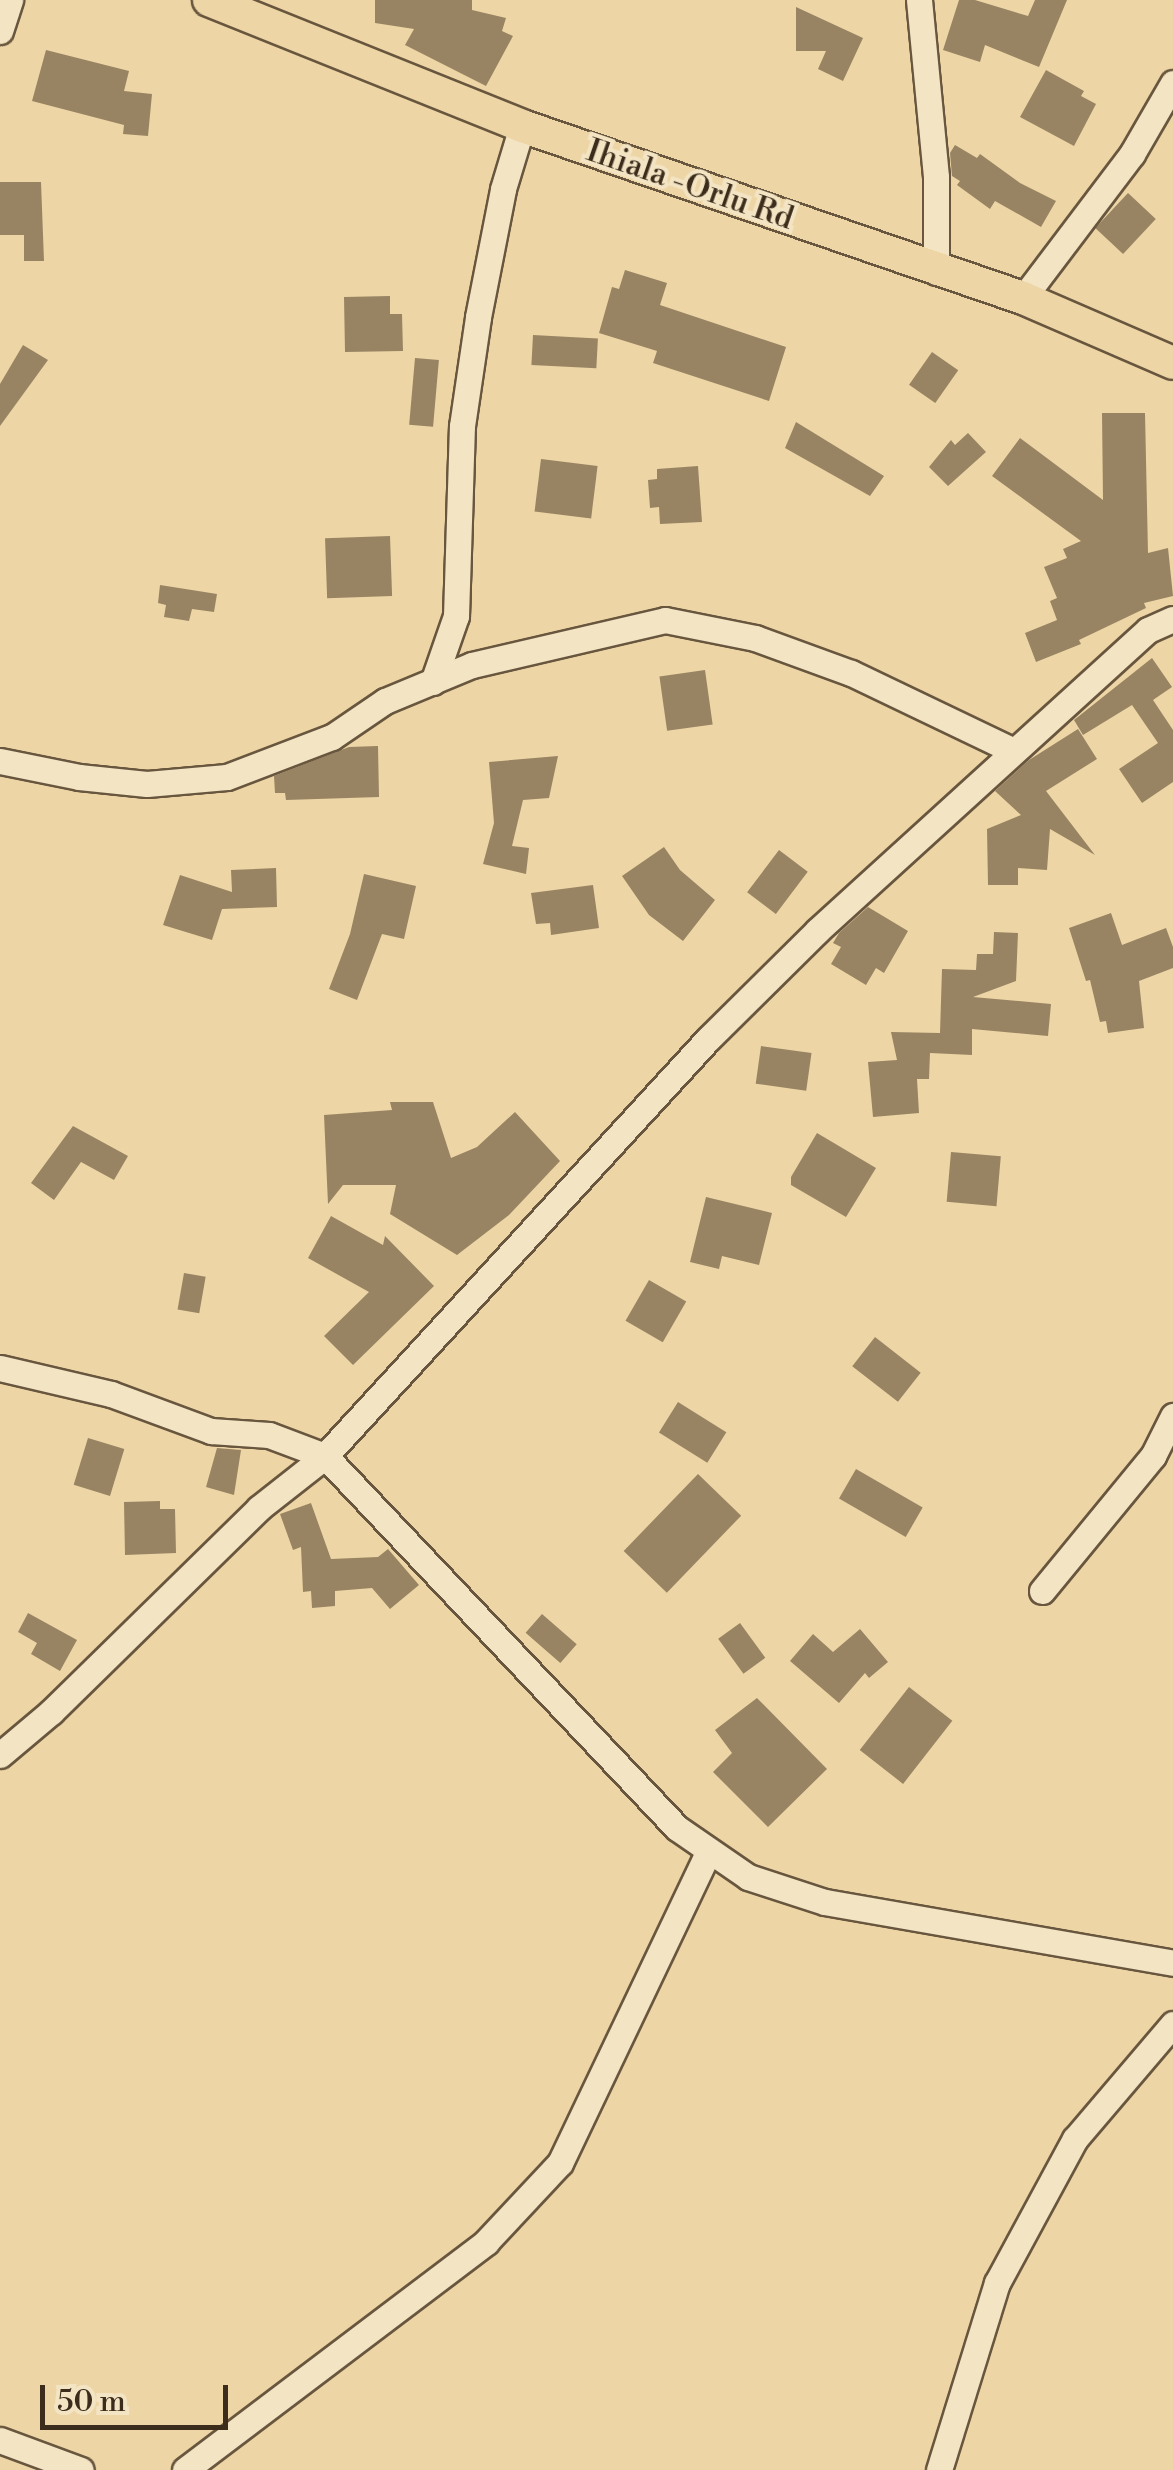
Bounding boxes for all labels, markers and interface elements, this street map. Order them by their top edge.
street label: Ihiala -Orlu Rd [581,132,799,238]
scale bar [45,2365,232,2427]
text: 50 m [57,2383,126,2421]

